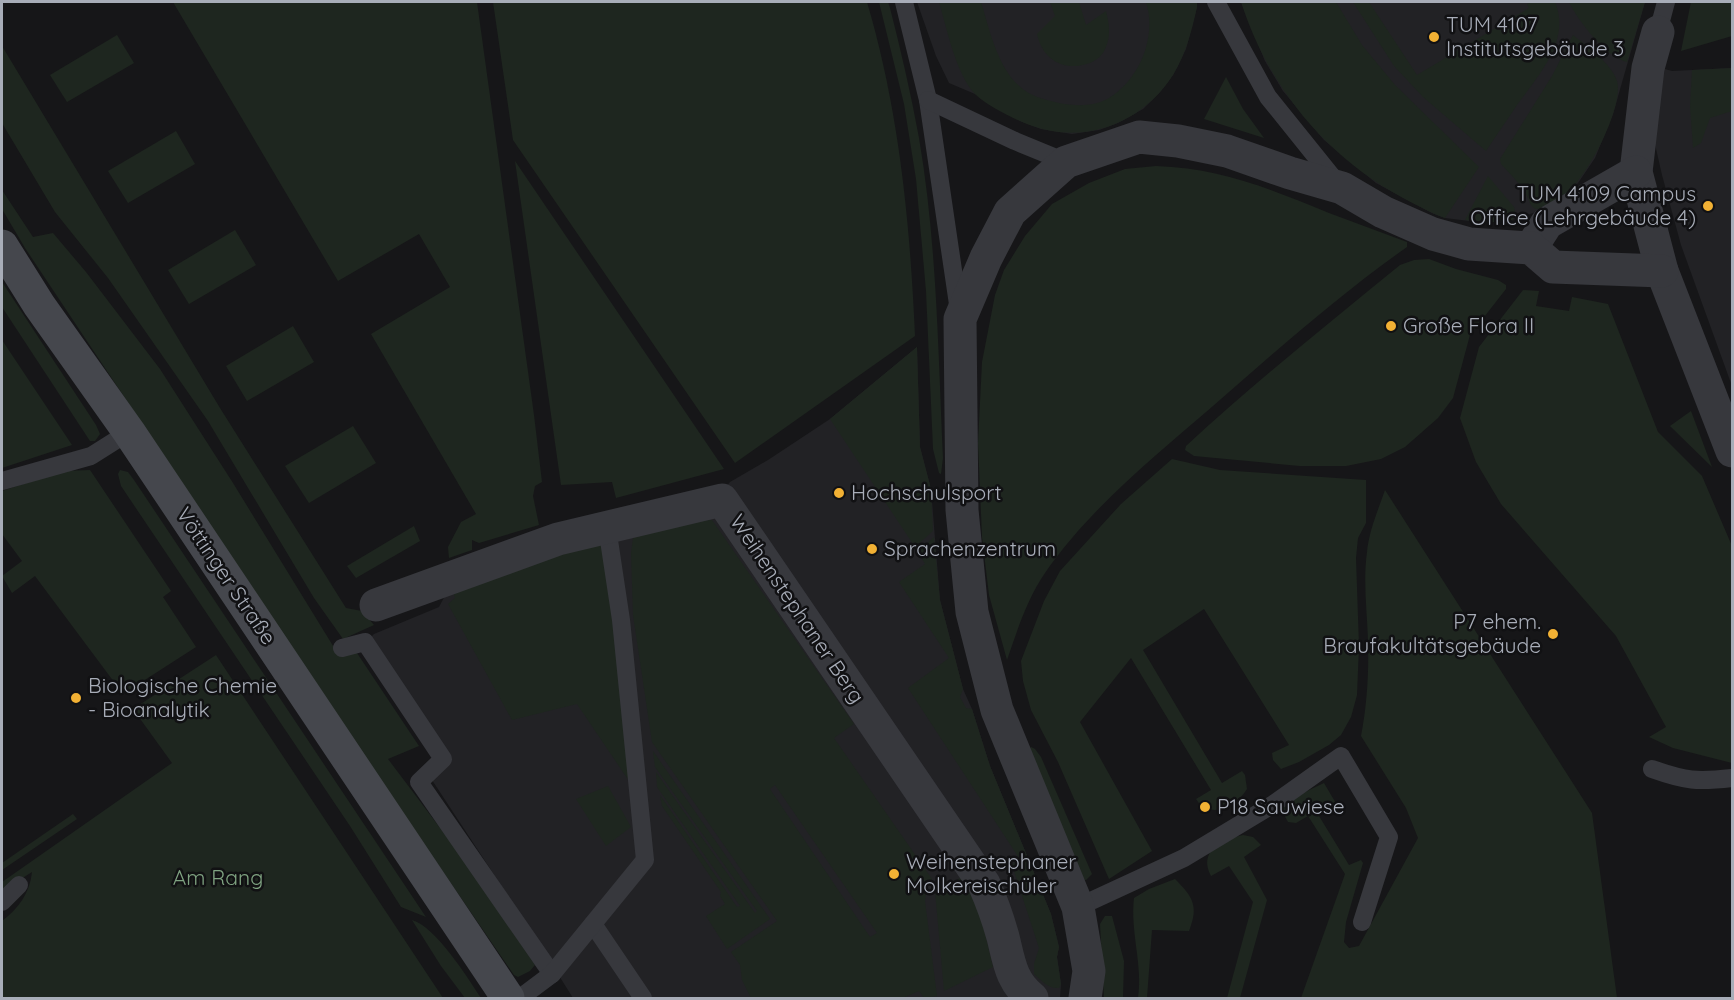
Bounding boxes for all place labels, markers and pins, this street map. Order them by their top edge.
place label: TUM 4107 Institutsgebäude 3 [1446,11,1624,61]
marker: TUM 4107 Institutsgebäude 3 [1427,30,1441,44]
place label: TUM 4109 Campus Office (Lehrgebäude 4) [1470,180,1696,230]
marker: TUM 4109 Campus Office (Lehrgebäude 4) [1701,199,1715,213]
place label: Große Flora II [1403,312,1534,338]
marker: Große Flora II [1384,319,1398,333]
place label: Hochschulsport [851,479,1002,505]
marker: Hochschulsport [832,486,846,500]
place label: Sprachenzentrum [884,535,1056,561]
marker: Sprachenzentrum [865,542,879,556]
place label: P7 ehem. Braufakultätsgebäude [1323,608,1541,658]
marker: P7 ehem. Braufakultätsgebäude [1546,627,1560,641]
place label: Biologische Chemie - Bioanalytik [88,672,277,722]
marker: Biologische Chemie - Bioanalytik [69,691,83,705]
place label: P18 Sauwiese [1217,793,1345,819]
marker: P18 Sauwiese [1198,800,1212,814]
place label: Weihenstephaner Molkereischüler [906,848,1076,898]
marker: Weihenstephaner Molkereischüler [887,867,901,881]

